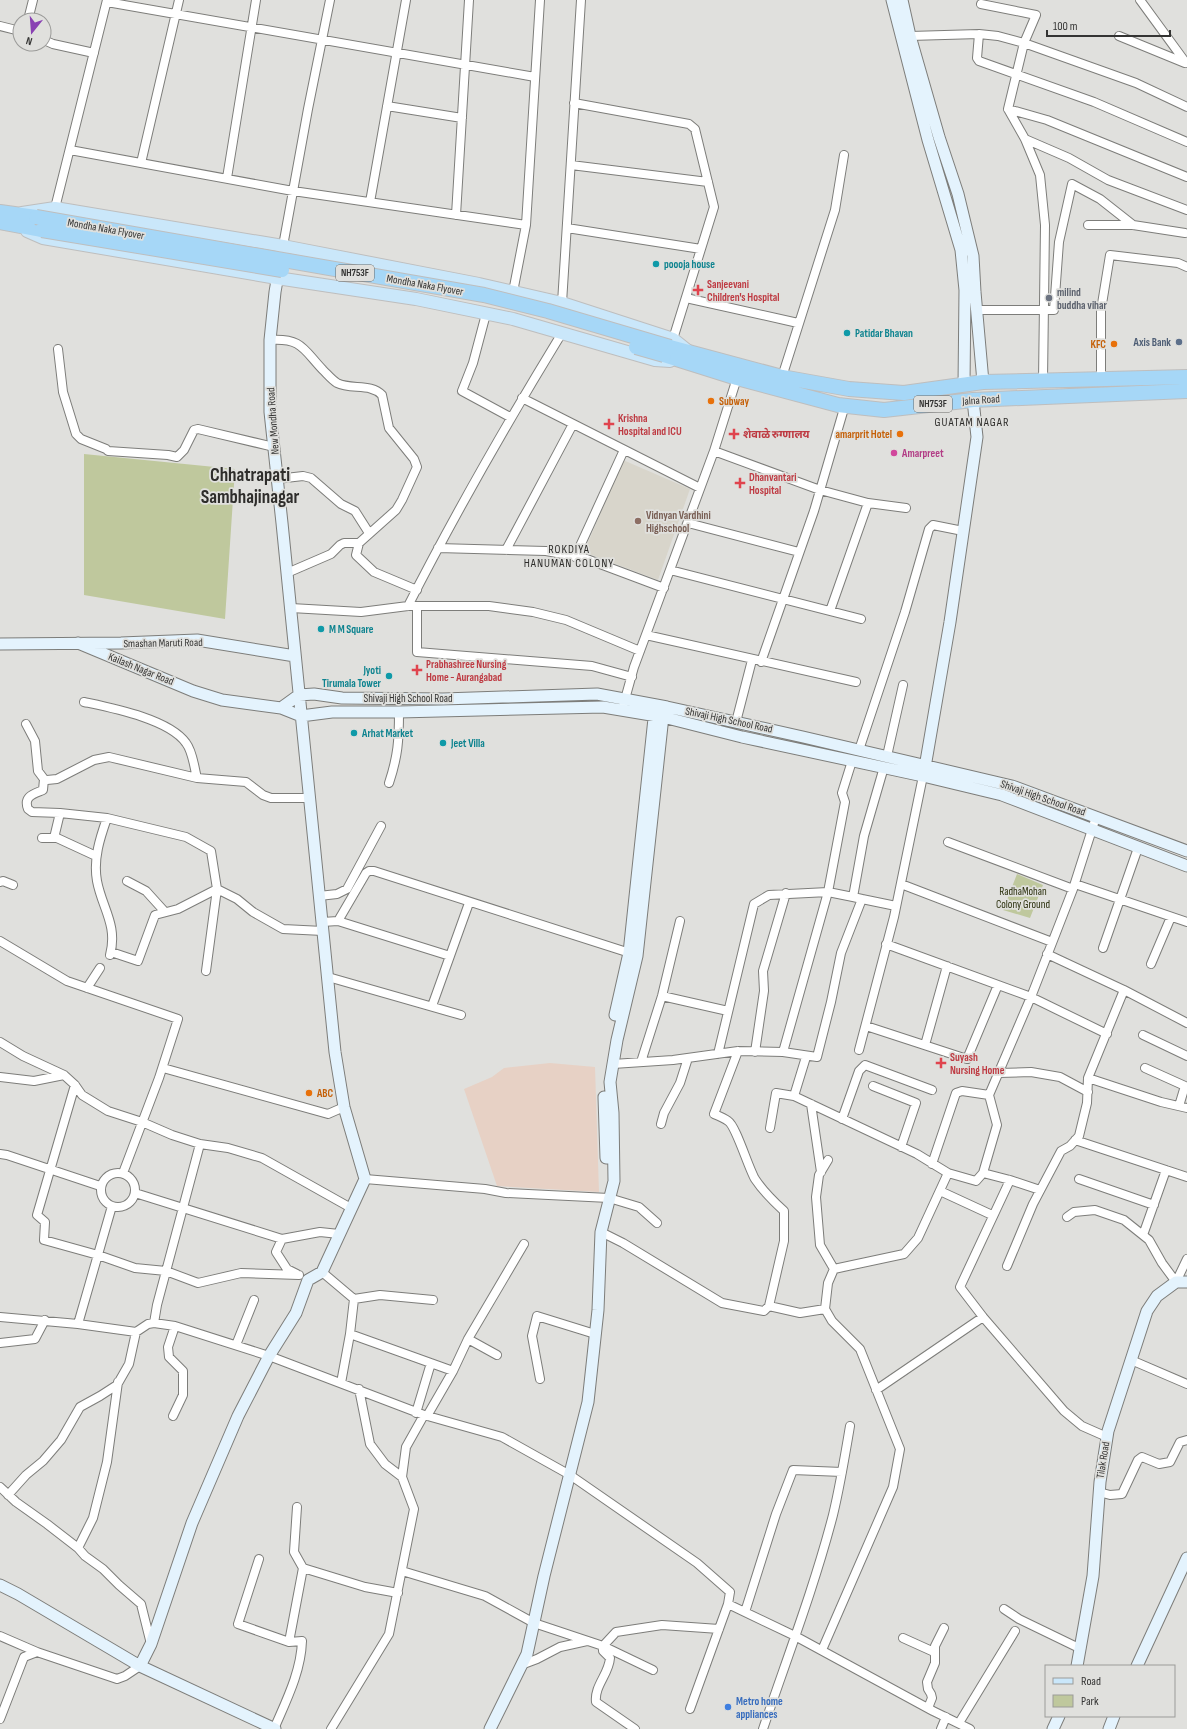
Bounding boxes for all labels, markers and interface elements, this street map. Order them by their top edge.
north arrow [12,12,52,52]
scale bar [1047,12,1170,38]
text: 100 m [1053,19,1078,34]
text: N [24,34,34,48]
street label: Mondha Naka Flyover [67,216,145,242]
place label: poooja house [664,258,715,271]
marker: poooja house [651,259,661,269]
road number: NH753F [336,265,374,281]
street label: Mondha Naka Flyover [386,272,464,298]
place label: Sanjeevani Children's Hospital [707,278,780,304]
marker: Sanjeevani Children's Hospital [692,284,704,296]
place label: milind buddha vihar [1057,286,1108,312]
marker: milind buddha vihar [1044,293,1054,303]
place label: Patidar Bhavan [855,327,913,340]
marker: Patidar Bhavan [842,328,852,338]
place label: Axis Bank [1133,336,1171,349]
marker: Axis Bank [1174,337,1184,347]
place label: KFC [1091,338,1106,351]
marker: KFC [1109,339,1119,349]
street label: New Mondha Road [264,387,282,455]
street label: Jalna Road [961,392,1001,408]
place label: Subway [719,395,749,408]
marker: Subway [706,396,716,406]
road number: NH753F [914,396,952,412]
place label: Krishna Hospital and ICU [618,412,682,438]
district label: GUATAM NAGAR [935,415,1009,430]
marker: Krishna Hospital and ICU [603,418,615,430]
place label: शेवाळे रुग्णालय [743,427,811,441]
marker: शेवाळे रुग्णालय [728,428,740,440]
place label: amarprit Hotel [835,428,892,441]
marker: amarprit Hotel [895,429,905,439]
place label: Amarpreet [901,447,944,460]
marker: Amarpreet [889,448,899,458]
district label: Chhatrapati Sambhajinagar [201,464,300,509]
place label: Dhanvantari Hospital [749,471,797,497]
marker: Dhanvantari Hospital [734,477,746,489]
place label: Vidnyan Vardhini Highschool [646,509,711,535]
marker: Vidnyan Vardhini Highschool [633,516,643,526]
district label: ROKDIYA HANUMAN COLONY [524,542,614,571]
place label: M M Square [329,623,374,636]
marker: M M Square [316,624,326,634]
street label: Smashan Maruti Road [123,636,203,650]
street label: Kailash Nagar Road [106,650,176,688]
place label: Prabhashree Nursing Home - Aurangabad [426,658,507,684]
place label: Jyoti Tirumala Tower [322,664,382,690]
marker: Prabhashree Nursing Home - Aurangabad [411,664,423,676]
marker: Jyoti Tirumala Tower [384,671,394,681]
street label: Shivaji High School Road [363,692,453,705]
street label: Shivaji High School Road [684,704,774,736]
place label: Arhat Market [361,727,413,740]
marker: Arhat Market [349,728,359,738]
place label: Jeet Villa [450,737,485,750]
marker: Jeet Villa [438,738,448,748]
street label: Shivaji High School Road [999,777,1088,819]
park label: RadhaMohan Colony Ground [996,885,1050,911]
place label: Suyash Nursing Home [950,1051,1005,1077]
marker: Suyash Nursing Home [935,1057,947,1069]
place label: ABC [316,1087,333,1100]
marker: ABC [304,1088,314,1098]
street label: Tilak Road [1094,1440,1112,1479]
legend [1045,1665,1175,1717]
text: Road [1081,1674,1101,1689]
text: Park [1081,1694,1099,1709]
place label: Metro home appliances [736,1695,783,1721]
marker: Metro home appliances [723,1702,733,1712]

